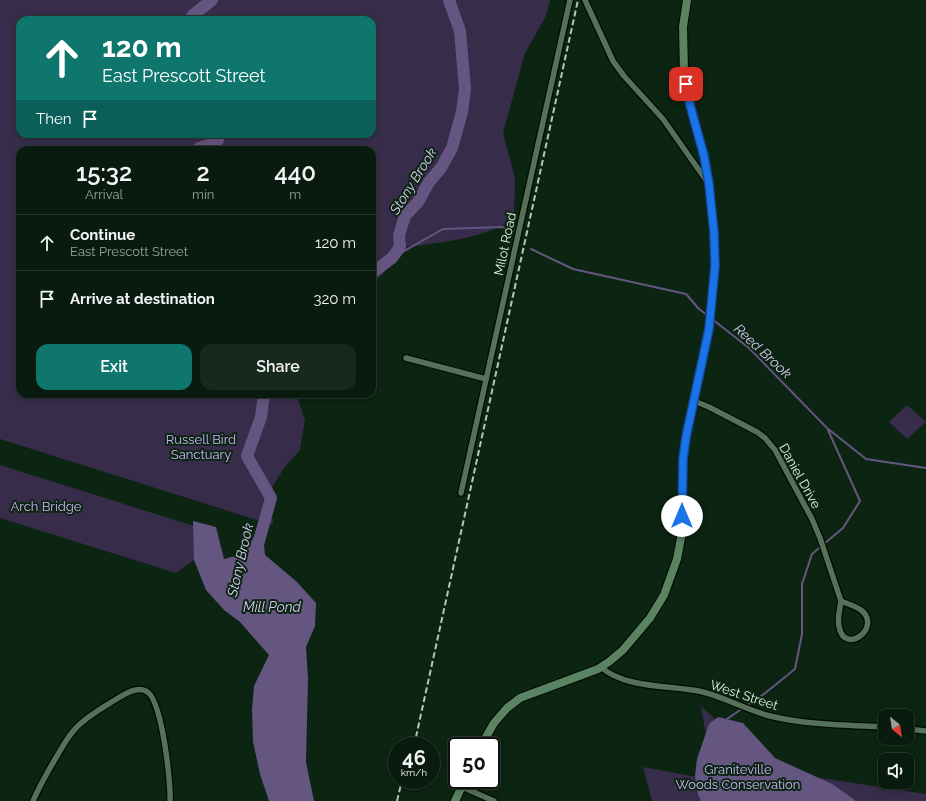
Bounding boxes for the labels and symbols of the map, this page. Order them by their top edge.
pin [669,67,703,101]
water label: Stony Brook [386,144,440,218]
street label: Milot Road [491,211,519,277]
water label: Reed Brook [731,320,795,382]
park label: Russell Bird Sanctuary [166,432,236,462]
street label: Daniel Drive [776,441,824,511]
position arrow [661,495,703,537]
park label: Arch Bridge [11,499,82,514]
water label: Stony Brook [224,521,256,599]
water label: Mill Pond [243,599,302,615]
street label: West Street [708,677,780,713]
north arrow [878,709,914,745]
speed limit sign: 50 [448,737,500,789]
park label: Graniteville Woods Conservation [676,762,800,792]

